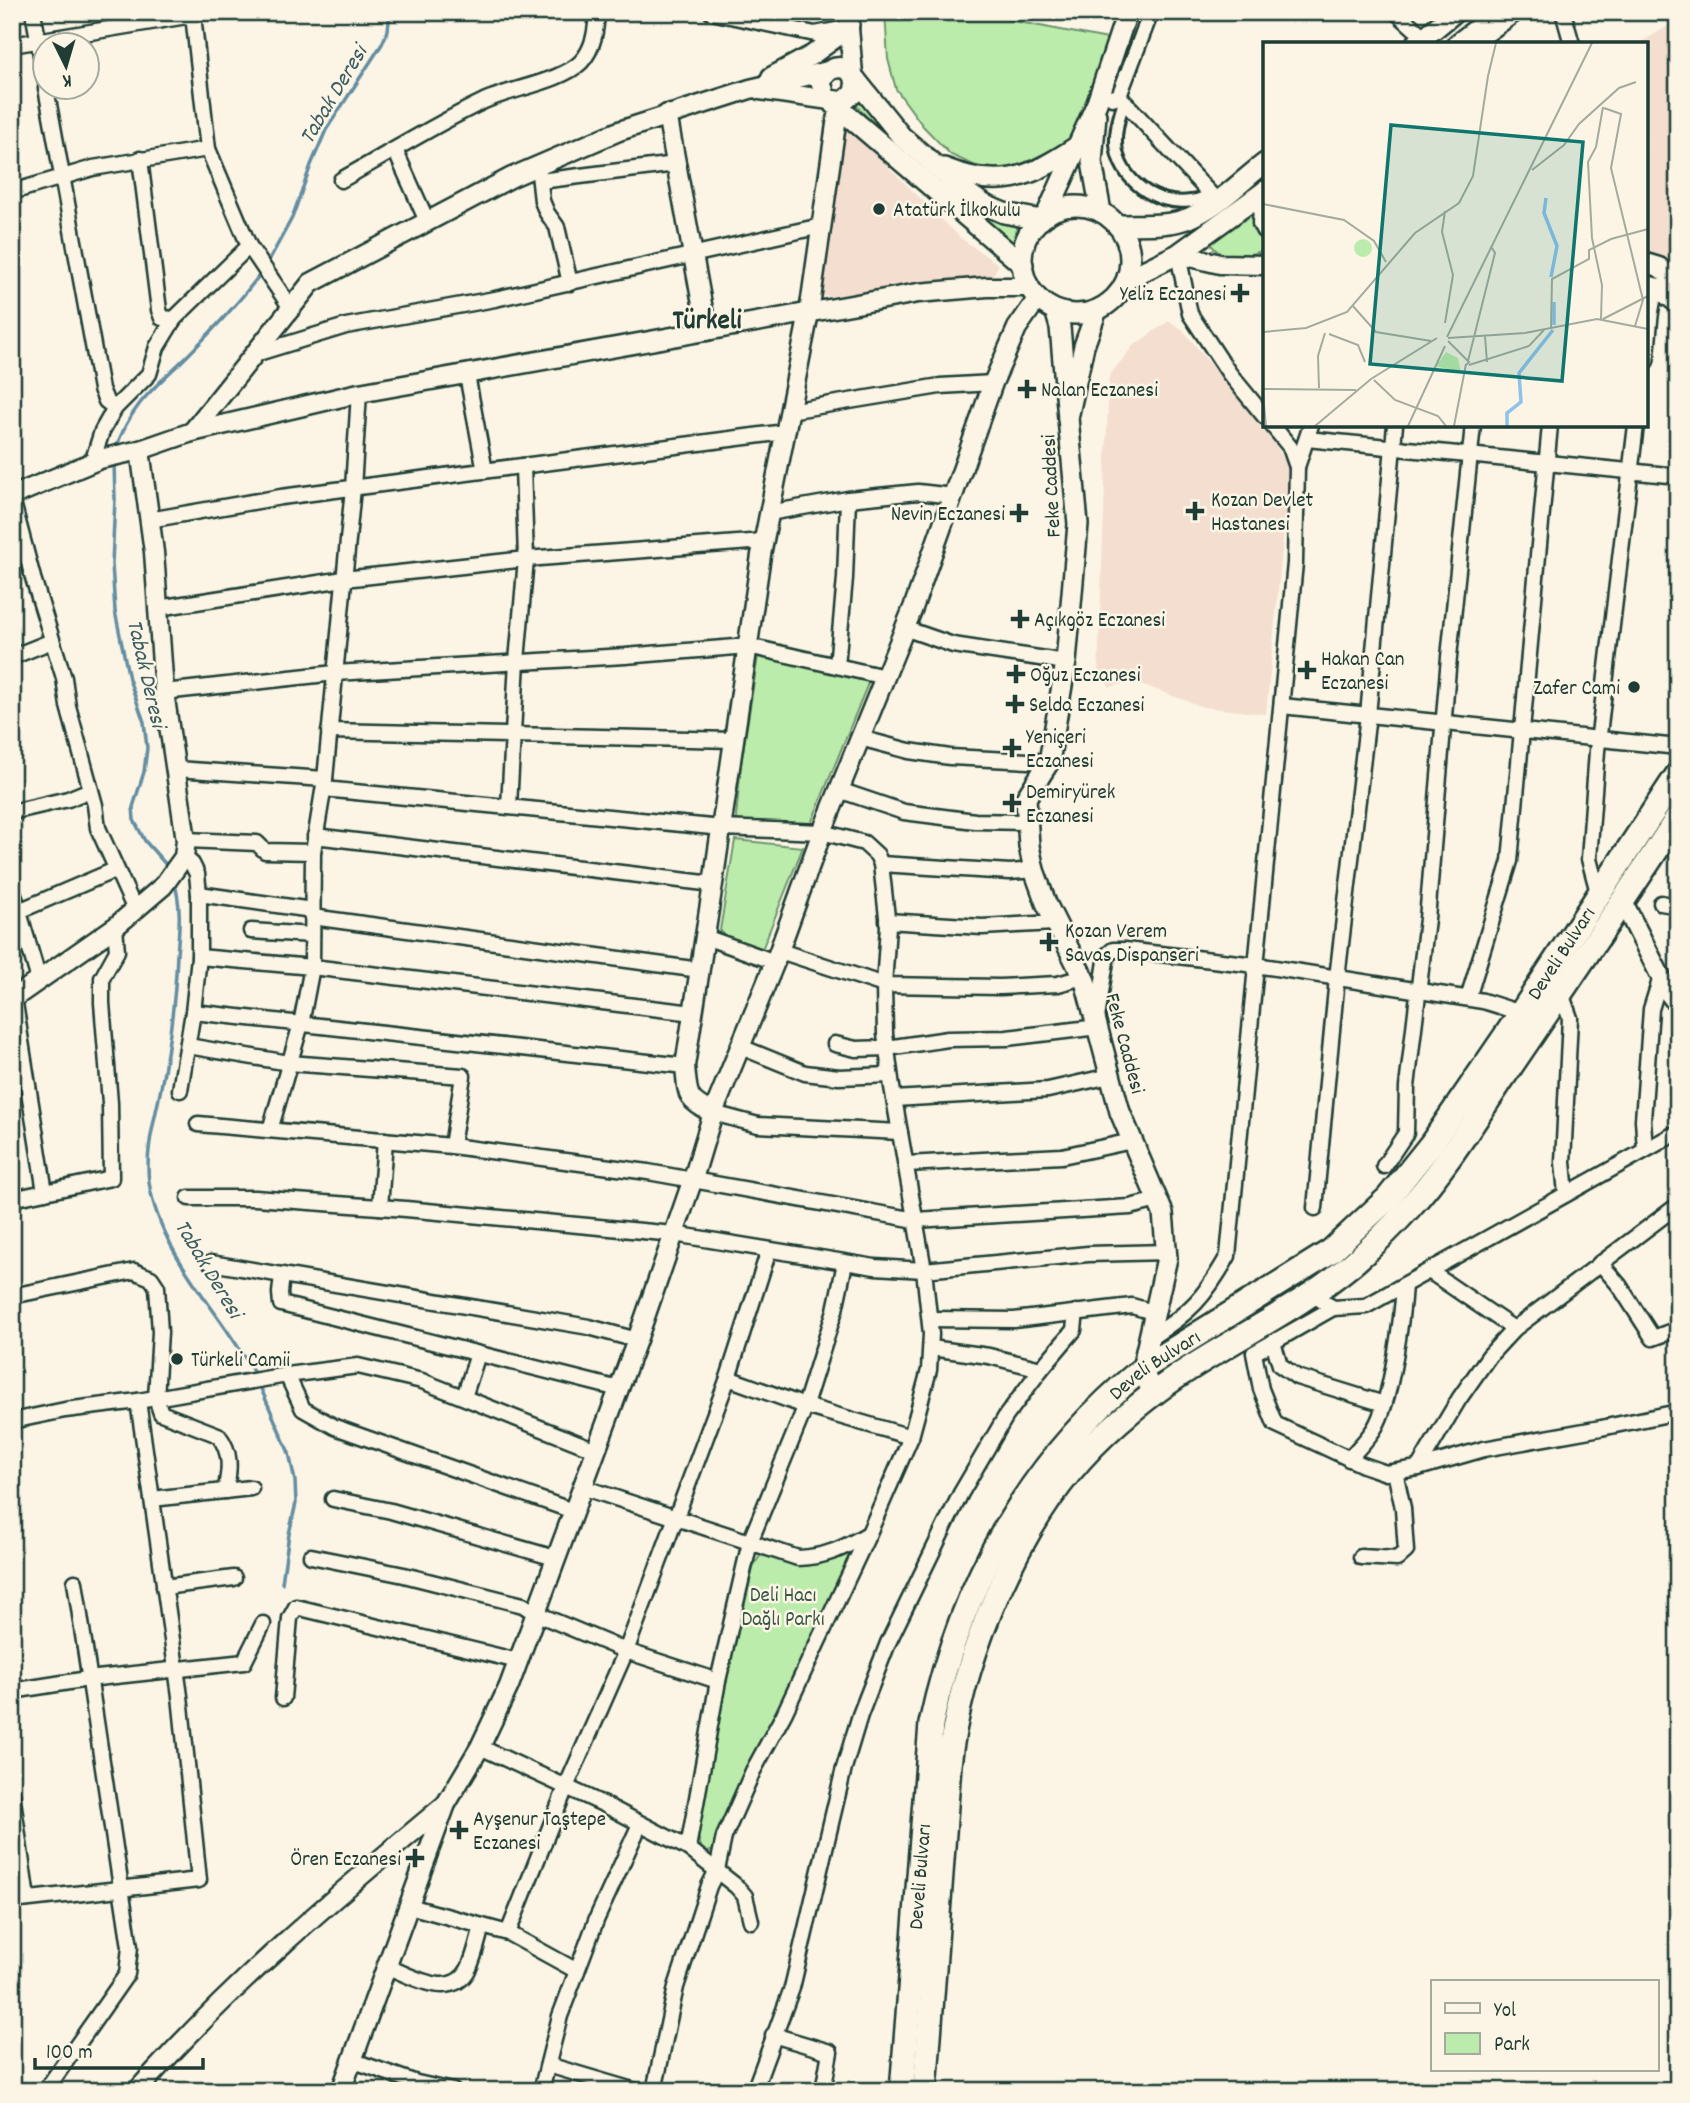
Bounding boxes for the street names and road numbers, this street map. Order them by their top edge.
street label: Feke Caddesi [1035,433,1071,538]
street label: Develi Bulvarı [1521,902,1605,1007]
street label: Feke Caddesi [1095,990,1151,1098]
street label: Develi Bulvarı [1103,1324,1207,1409]
street label: Develi Bulvarı [903,1823,941,1931]

